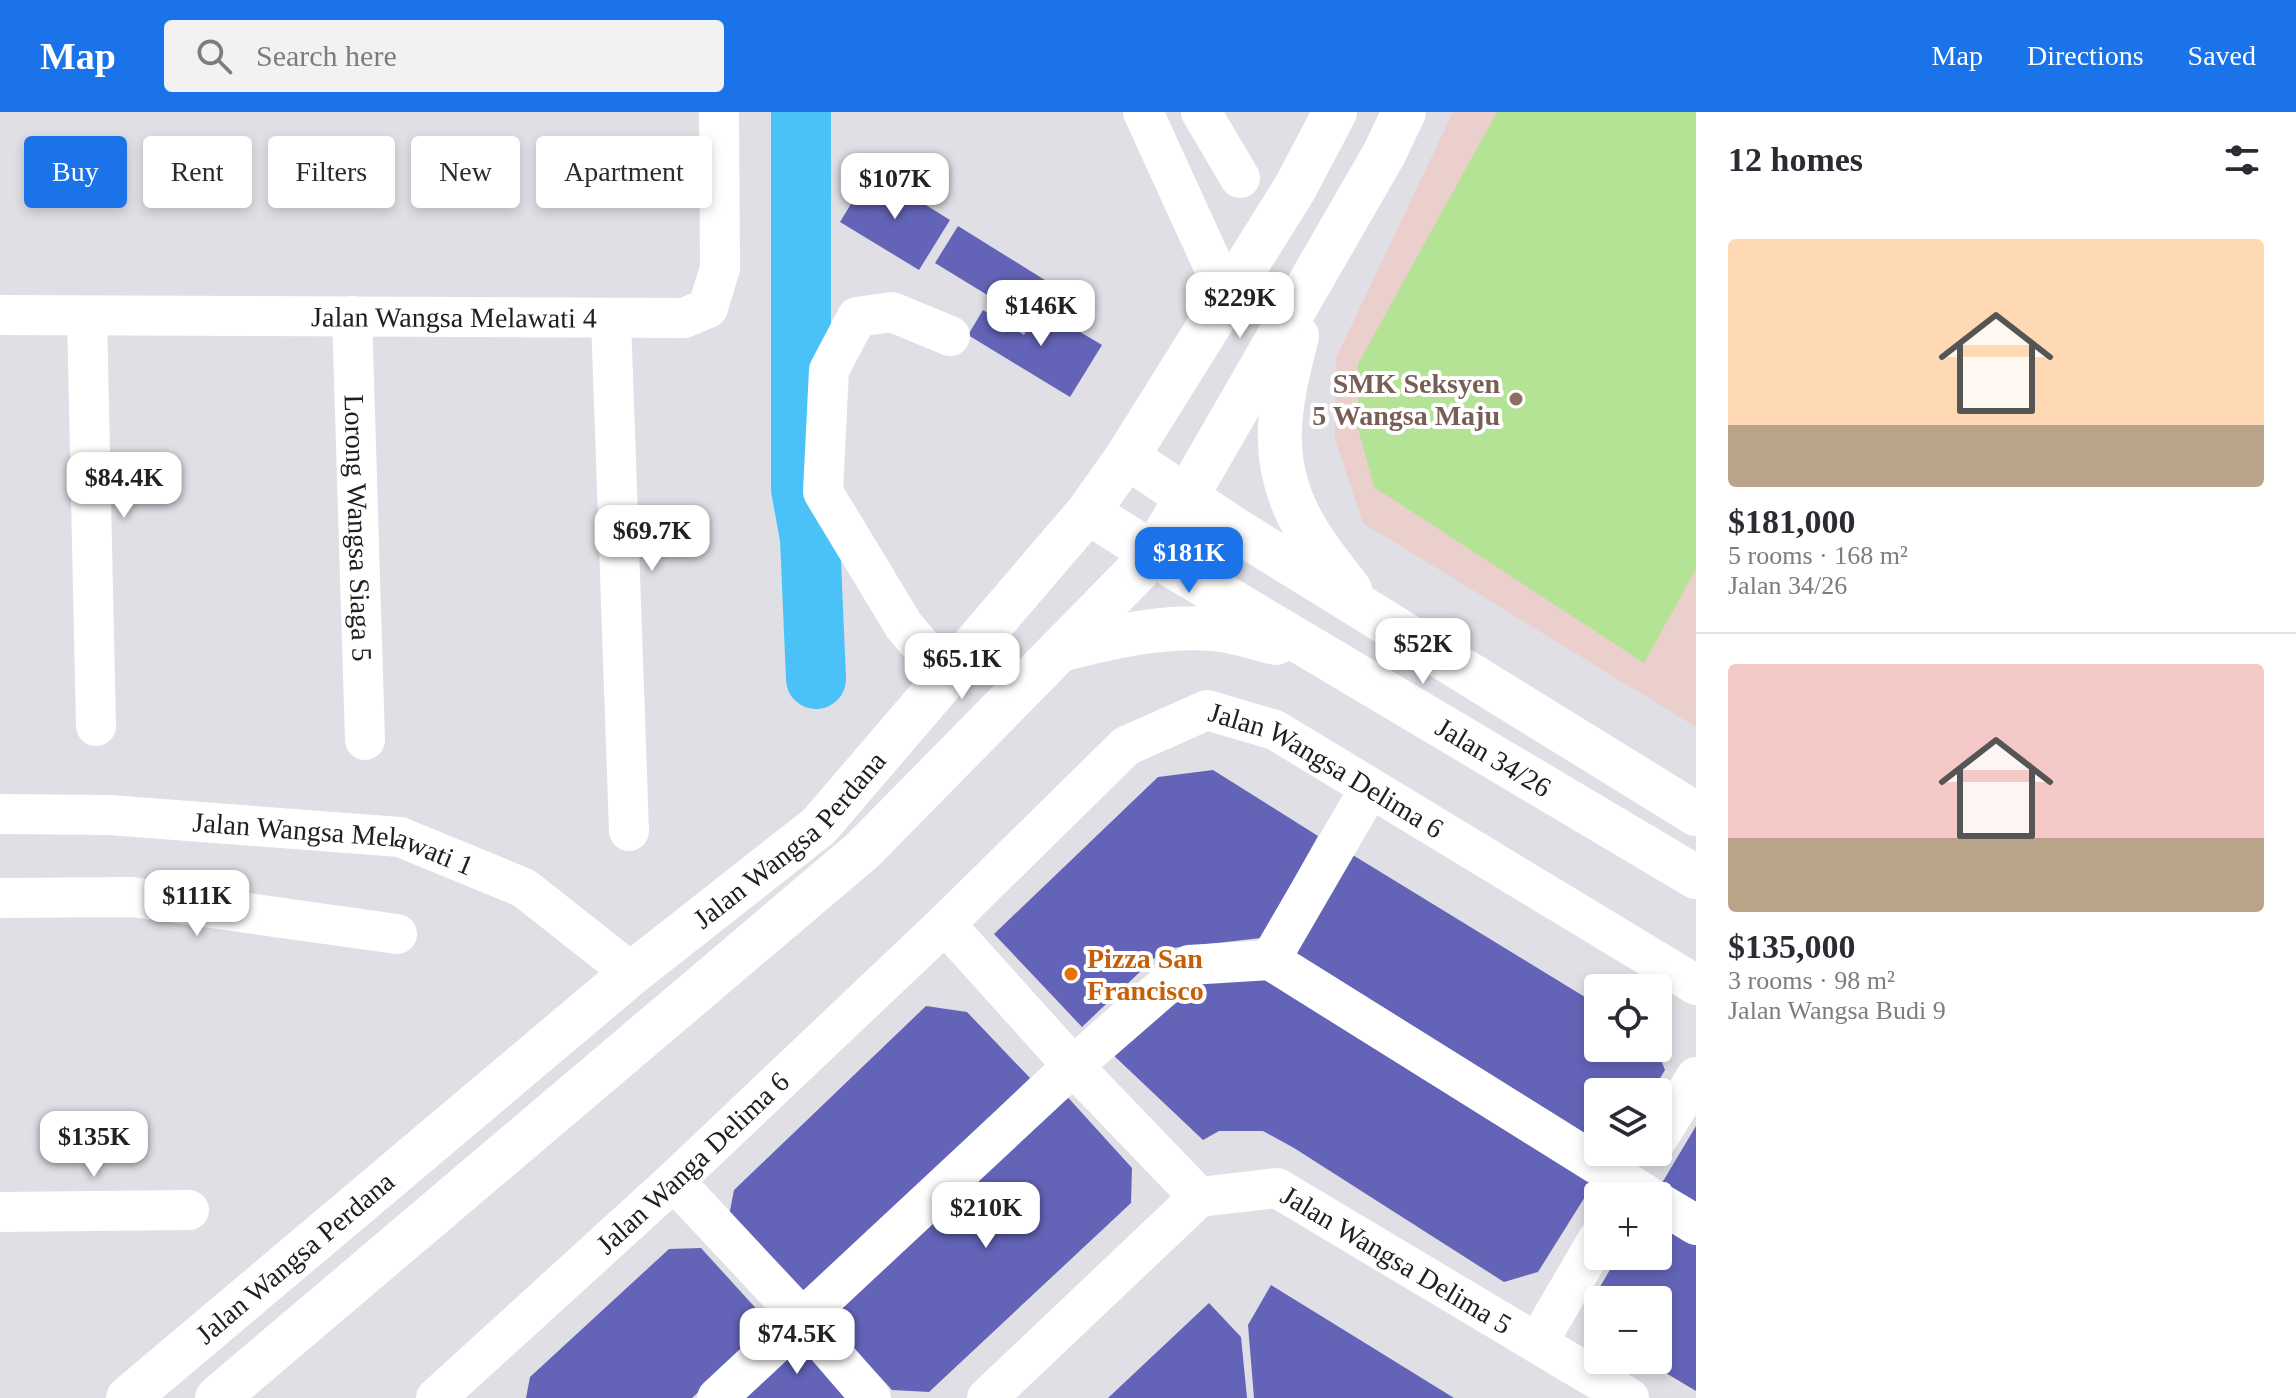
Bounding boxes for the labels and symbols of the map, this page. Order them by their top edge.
pin: $107K [839,153,951,221]
pin: $229K [1184,272,1296,340]
pin: $146K [985,280,1097,348]
street label: Jalan Wangsa Melawati 4 [311,301,597,333]
place label: SMK Seksyen 5 Wangsa Maju [1312,368,1500,431]
marker: SMK Seksyen 5 Wangsa Maju [1507,390,1525,408]
street label: Lorong Wangsa Siaga 5 [339,394,378,662]
pin: $84.4K [59,452,189,520]
pin: $69.7K [587,505,717,573]
pin: $181K [1133,527,1245,595]
pin: $52K [1376,618,1470,686]
pin: $65.1K [897,633,1027,701]
street label: Jalan Wangsa Delima 6 [1205,696,1449,844]
street label: Jalan 34/26 [1431,711,1557,803]
street label: Jalan Wangsa Perdana [687,744,892,934]
street label: Jalan Wangsa Melawati 1 [192,806,478,881]
pin: $111K [141,870,253,938]
place label: Pizza San Francisco [1087,943,1204,1006]
marker: Pizza San Francisco [1062,965,1080,983]
street label: Jalan Wanga Delima 6 [590,1065,795,1260]
pin: $135K [38,1111,150,1179]
street label: Jalan Wangsa Perdana [189,1165,400,1350]
street label: Jalan Wangsa Delima 5 [1276,1179,1517,1340]
pin: $210K [930,1182,1042,1250]
pin: $74.5K [732,1308,862,1376]

